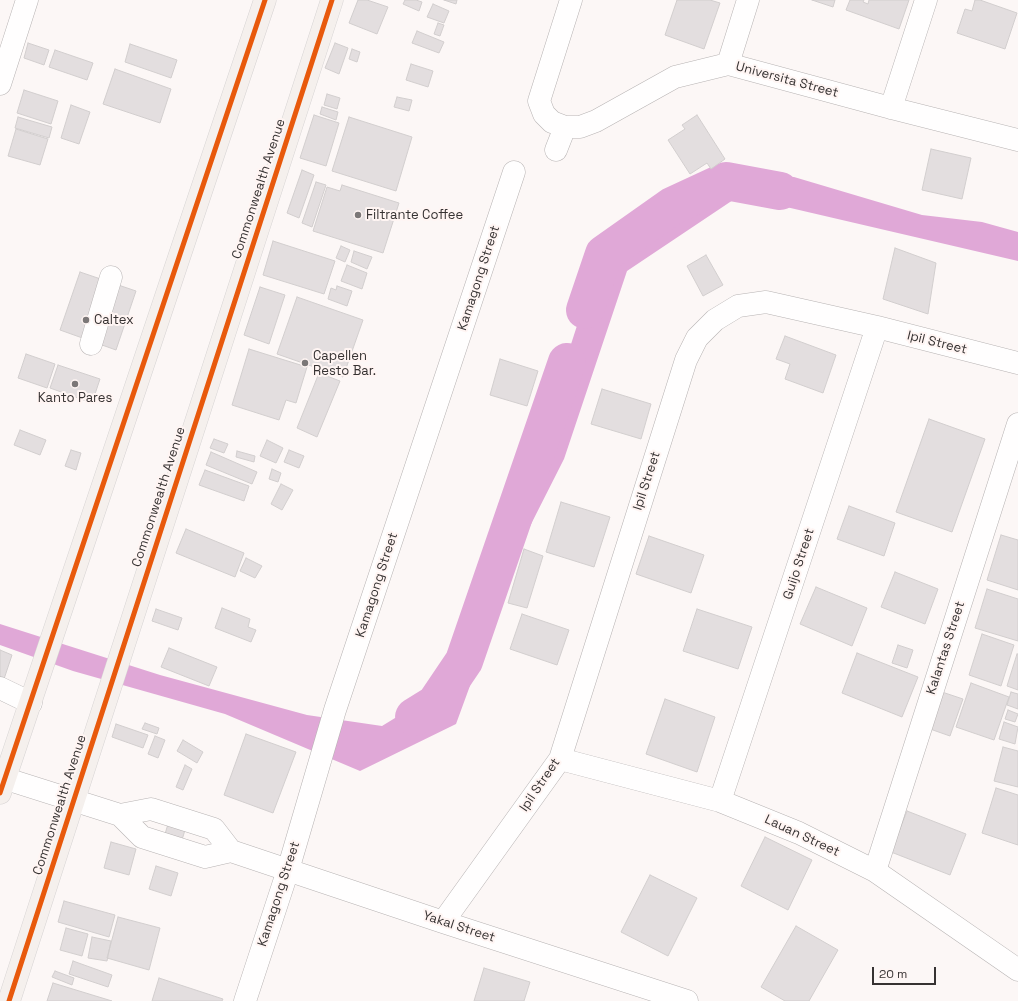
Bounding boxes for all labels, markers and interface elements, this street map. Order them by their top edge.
street label: Universita Street [734,59,840,101]
street label: Commonwealth Avenue [229,117,289,261]
place label: Filtrante Coffee [366,207,463,223]
marker: Filtrante Coffee [353,210,363,220]
street label: Kamagong Street [455,223,503,333]
place label: Caltex [94,312,134,328]
marker: Caltex [81,315,91,325]
street label: Ipil Street [906,328,968,358]
place label: Capellen Resto Bar. [313,348,376,379]
marker: Capellen Resto Bar. [300,358,310,368]
marker: Kanto Pares [70,379,80,389]
place label: Kanto Pares [38,390,112,406]
street label: Commonwealth Avenue [129,425,189,569]
street label: Ipil Street [630,450,664,512]
street label: Guijo Street [780,526,818,602]
street label: Kamagong Street [353,530,401,640]
street label: Kalantas Street [924,599,968,697]
street label: Commonwealth Avenue [30,733,90,877]
street label: Ipil Street [516,755,564,815]
street label: Lauan Street [762,812,842,860]
street label: Kamagong Street [255,839,303,949]
street label: Yakal Street [421,908,497,946]
scale bar [874,959,938,985]
text: 20 m [879,966,907,982]

